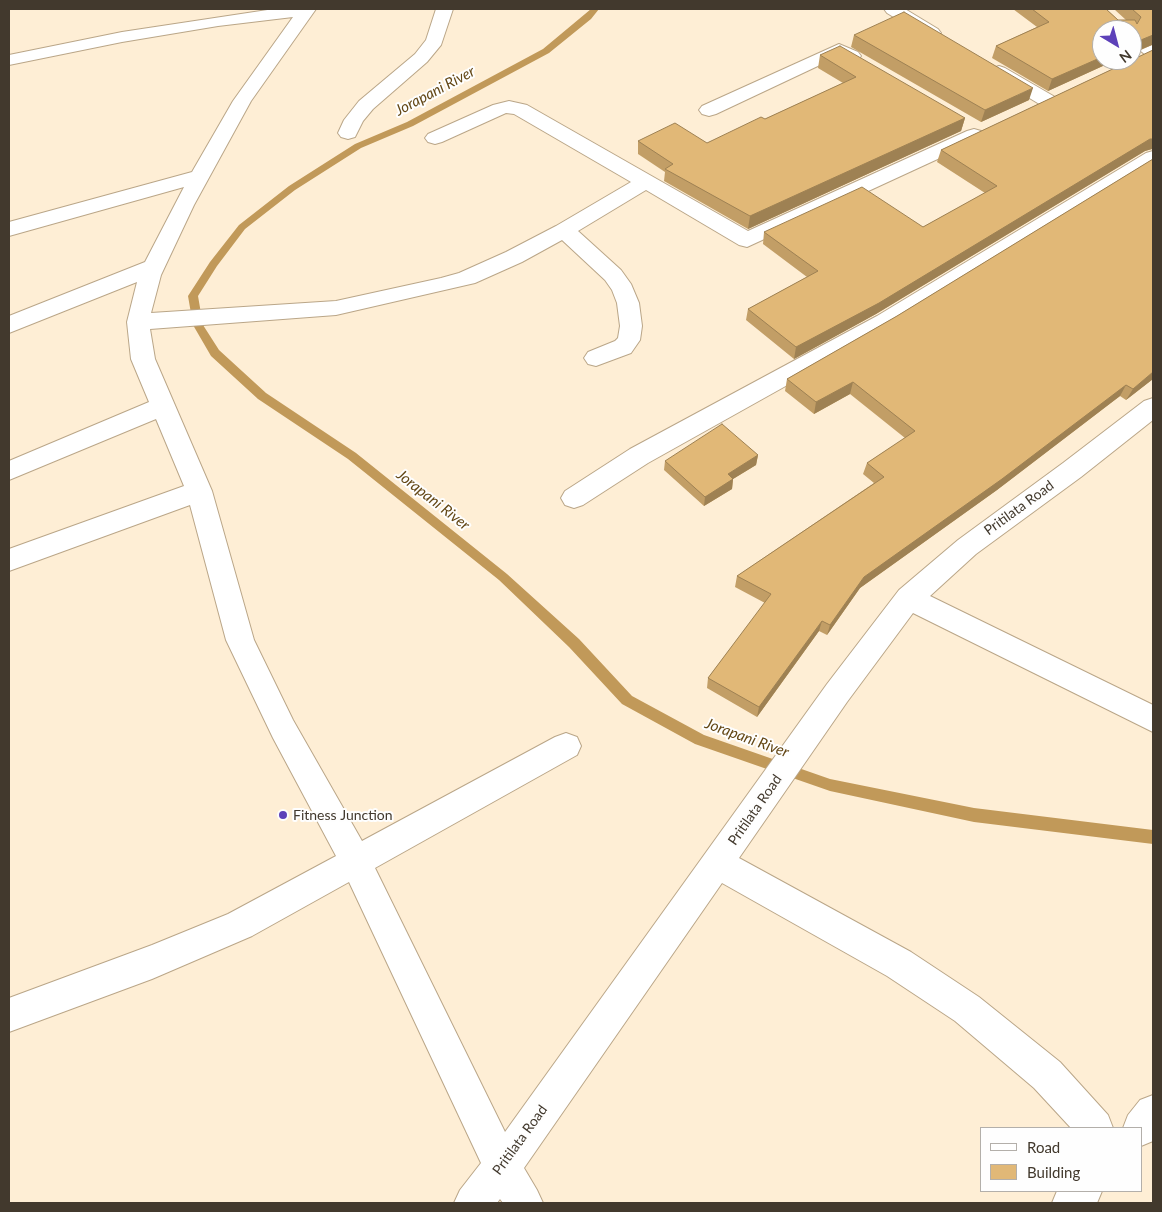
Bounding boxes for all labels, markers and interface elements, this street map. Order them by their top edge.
north arrow [1092,20,1142,70]
text: N [1116,47,1135,67]
water label: Jorapani River [392,62,478,120]
water label: Jorapani River [393,466,473,534]
street label: Pritilata Road [981,477,1057,539]
water label: Jorapani River [703,715,791,761]
street label: Pritilata Road [725,772,785,848]
place label: Fitness Junction [293,807,393,823]
marker: Fitness Junction [277,809,289,821]
street label: Pritilata Road [489,1102,551,1178]
legend [980,1127,1142,1192]
text: Road [1027,1138,1060,1156]
text: Building [1027,1163,1080,1181]

